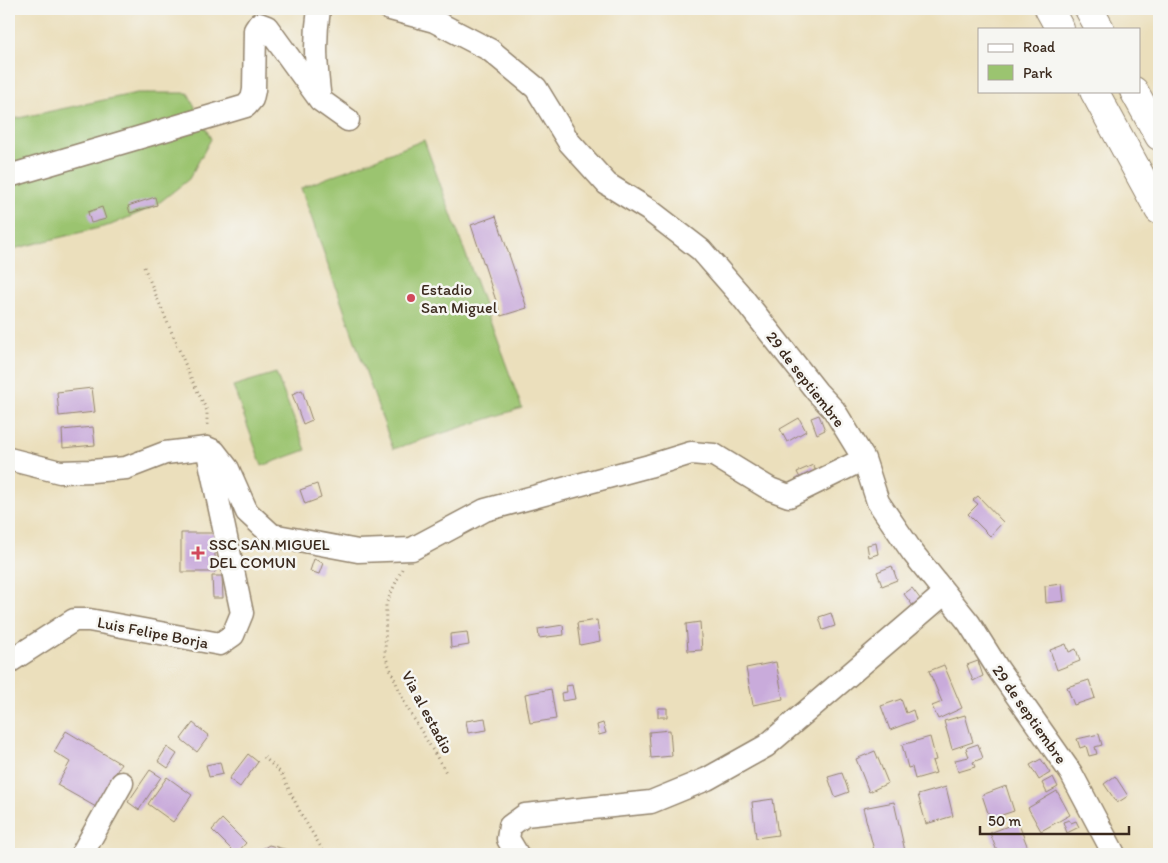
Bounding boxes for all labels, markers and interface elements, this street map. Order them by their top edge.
legend [978,28,1140,92]
text: Road [1023,38,1056,56]
text: Park [1023,64,1053,82]
place label: Estadio San Miguel [421,280,498,317]
marker: Estadio San Miguel [405,292,417,304]
street label: 29 de septiembre [762,328,849,431]
place label: SSC SAN MIGUEL DEL COMUN [209,535,330,572]
marker: SSC SAN MIGUEL DEL COMUN [191,546,205,560]
street label: Luis Felipe Borja [96,612,211,653]
street label: 29 de septiembre [988,661,1071,767]
street label: Via al estadio [398,668,457,757]
scale bar [980,803,1129,835]
text: 50 m [988,812,1021,830]

